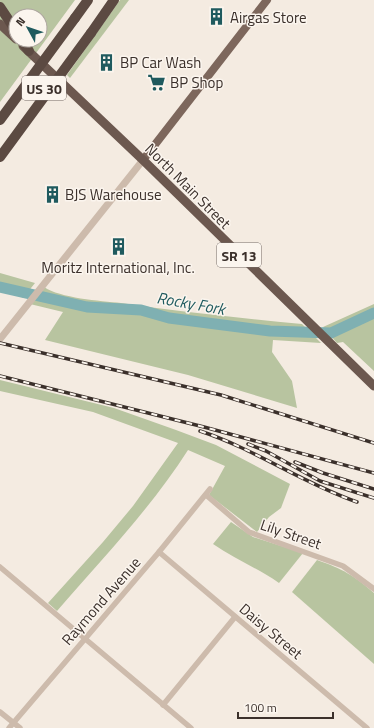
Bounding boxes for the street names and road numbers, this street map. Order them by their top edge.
road number: US 30 [22,76,66,100]
street label: North Main Street [140,138,237,235]
road number: SR 13 [217,243,261,267]
street label: Lily Street [257,513,325,555]
street label: Raymond Avenue [56,552,146,650]
street label: Daisy Street [234,598,308,665]

